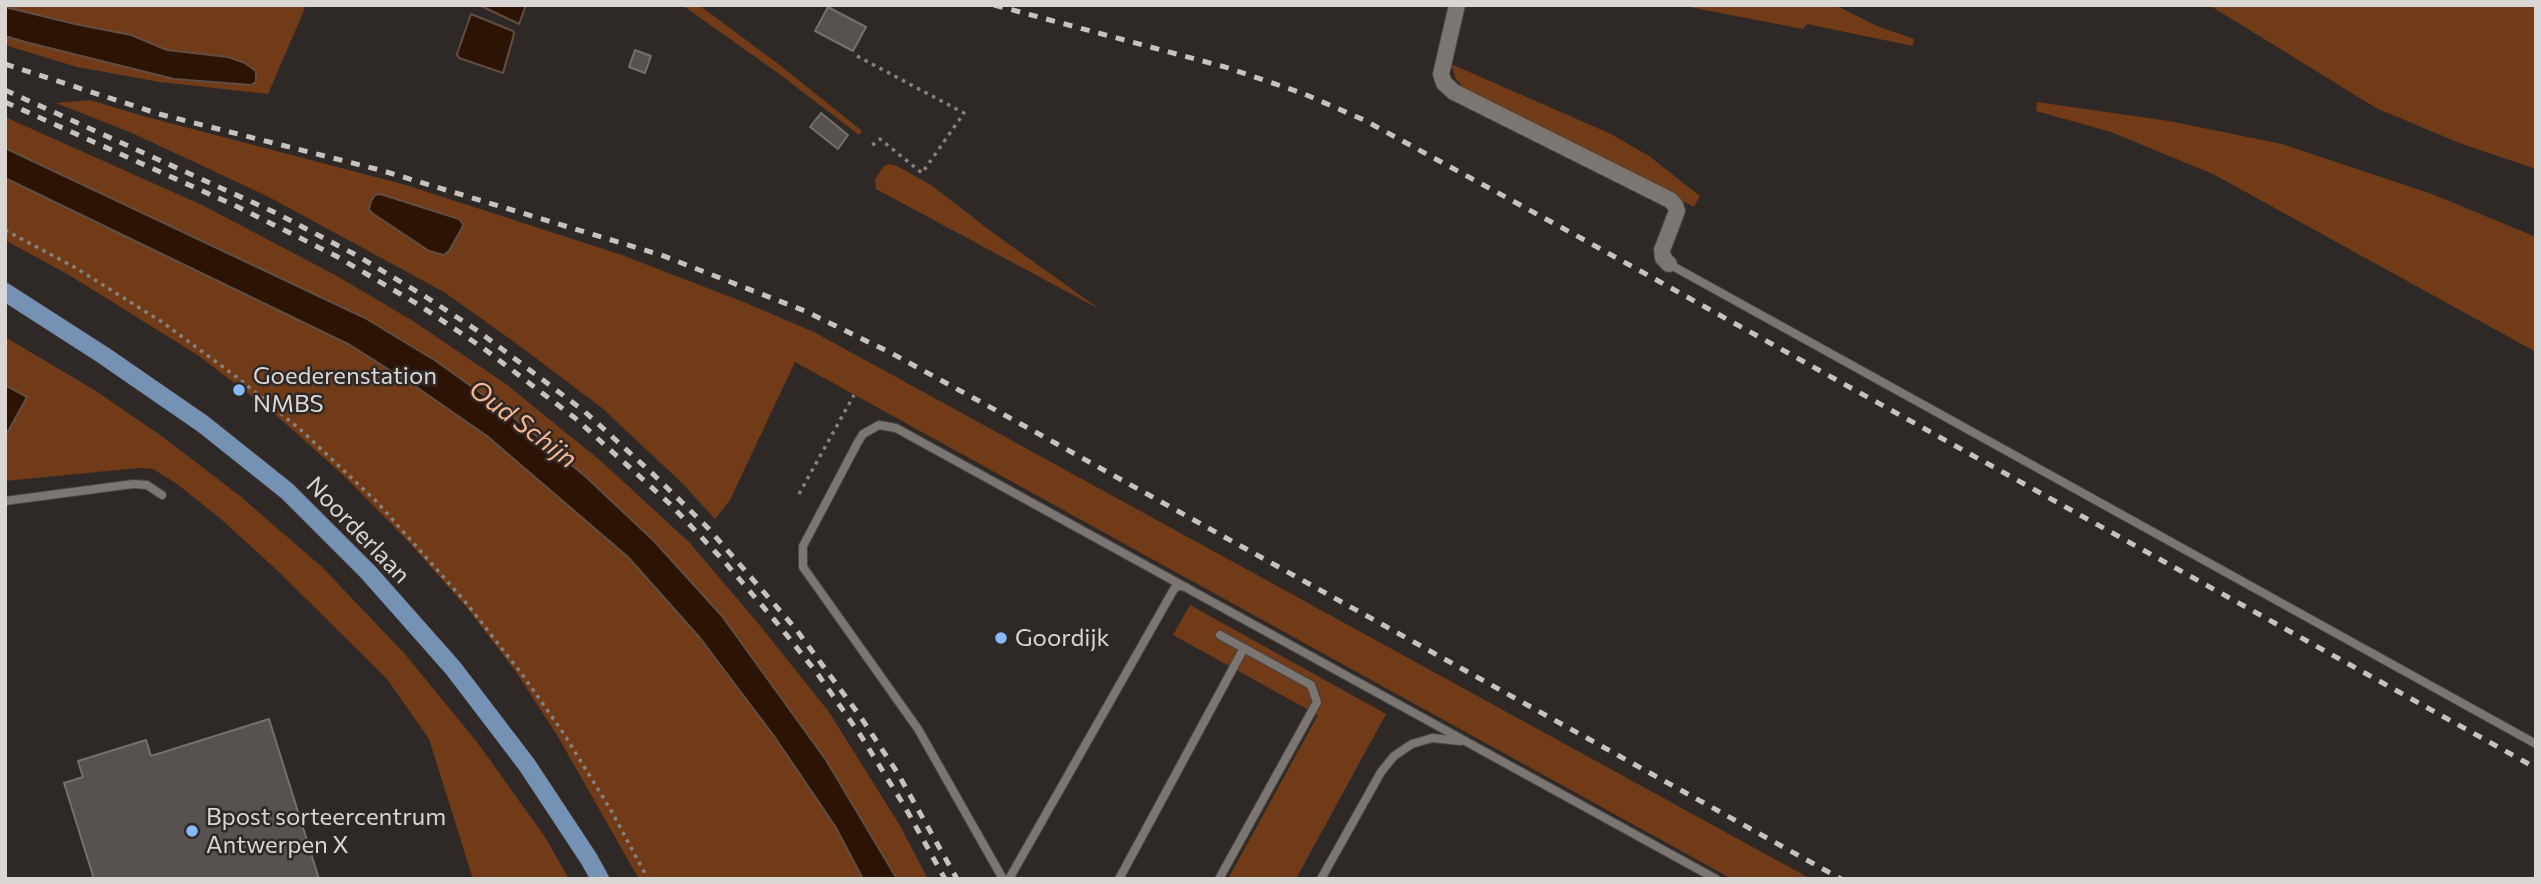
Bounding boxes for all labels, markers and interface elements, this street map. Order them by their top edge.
place label: Goederenstation NMBS [253,362,437,418]
water label: Oud Schijn [463,373,583,475]
marker: Goederenstation NMBS [231,382,247,398]
street label: Noorderlaan [300,471,416,589]
place label: Goordijk [1015,624,1110,652]
marker: Goordijk [993,630,1009,646]
place label: Bpost sorteercentrum Antwerpen X [206,803,446,859]
marker: Bpost sorteercentrum Antwerpen X [184,823,200,839]

